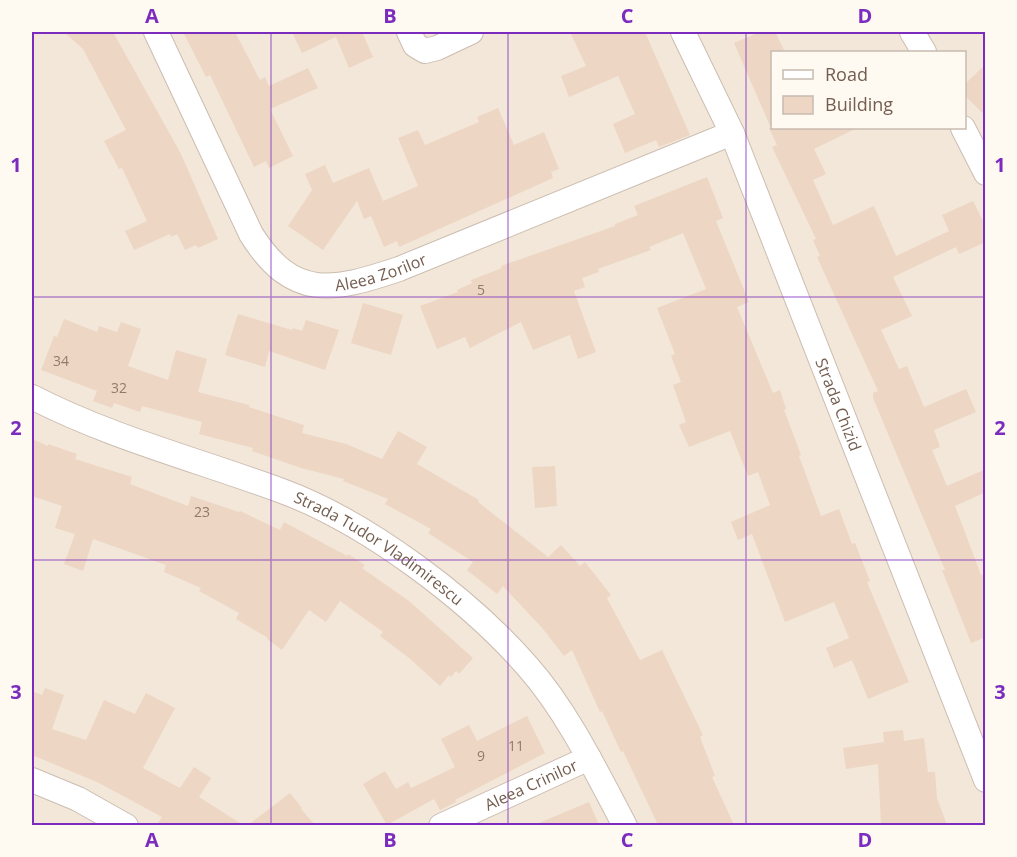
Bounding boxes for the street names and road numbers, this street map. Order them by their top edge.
street label: Aleea Zorilor [334,248,430,296]
street label: Strada Chizid [810,355,867,454]
street label: Strada Tudor Vladimirescu [291,486,468,610]
street label: Aleea Crinilor [481,754,581,816]

